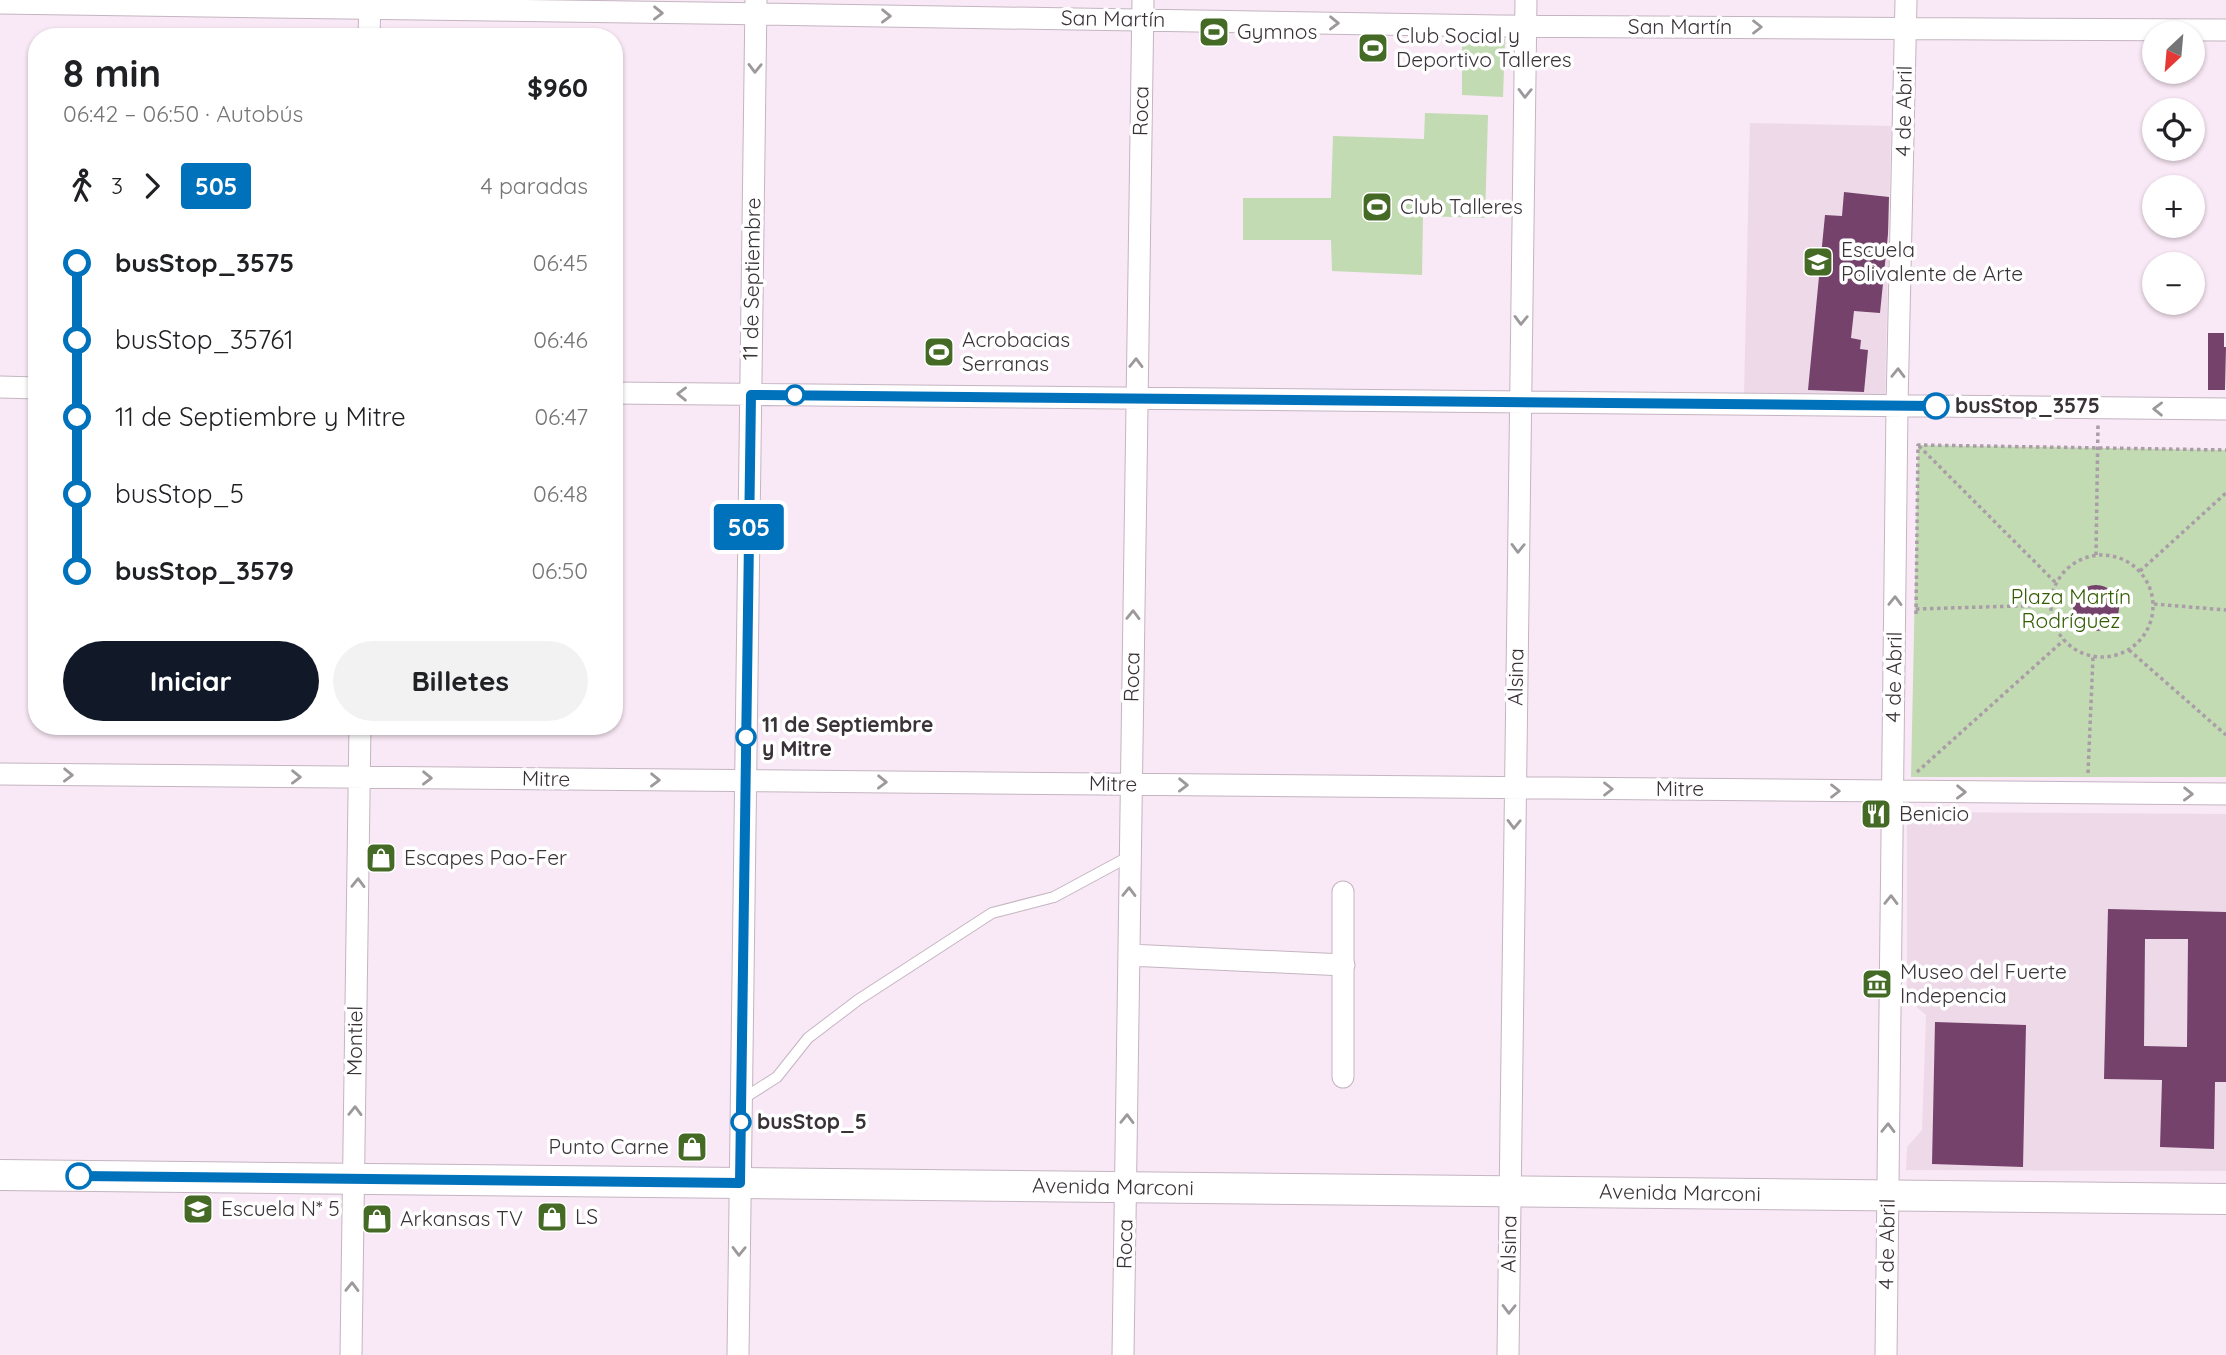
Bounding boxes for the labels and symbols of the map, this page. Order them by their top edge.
street label: San Martín [1061,4,1165,32]
one-way arrow [653,5,664,21]
one-way arrow [880,9,891,24]
street label: San Martín [1628,13,1732,39]
sports icon: Gymnos [1197,15,1231,49]
one-way arrow [1329,15,1339,31]
place label: Gymnos [1237,18,1317,44]
one-way arrow [1752,19,1763,35]
north arrow [2142,21,2205,84]
place label: Club Social y Deportivo Talleres [1396,22,1572,72]
sports icon: Club Social y Deportivo Talleres [1356,31,1390,65]
one-way arrow [747,63,763,74]
street label: 4 de Abril [1889,65,1917,157]
street label: Roca [1127,86,1153,136]
one-way arrow [1517,88,1533,98]
sports icon: Club Talleres [1360,190,1394,224]
place label: Club Talleres [1400,193,1523,219]
street label: 11 de Septiembre [737,197,765,361]
place label: Escuela Polivalente de Arte [1841,236,2023,286]
school or university icon: Escuela Polivalente de Arte [1801,245,1835,279]
one-way arrow [1513,315,1529,326]
place label: Acrobacias Serranas [962,326,1070,376]
sports icon: Acrobacias Serranas [922,335,956,369]
one-way arrow [1129,357,1144,368]
one-way arrow [1890,367,1905,378]
unlabelled marker [785,385,805,405]
one-way arrow [677,386,687,402]
place label: busStop_3575 [1955,392,2100,418]
marker: busStop_3575 [1923,393,1949,419]
one-way arrow [2152,401,2163,416]
line badge: 505 [709,504,789,550]
one-way arrow [1510,543,1526,553]
park label: Plaza Martín Rodríguez [2011,583,2131,633]
one-way arrow [1887,595,1903,605]
one-way arrow [1125,609,1141,620]
street label: 4 de Abril [1879,631,1907,723]
street label: Alsina [1501,648,1529,706]
street label: Roca [1118,652,1144,702]
place label: 11 de Septiembre y Mitre [762,711,933,761]
marker: 11 de Septiembre y Mitre [736,727,756,747]
street label: Mitre [522,765,570,791]
one-way arrow [63,767,74,782]
one-way arrow [290,769,301,784]
one-way arrow [422,770,433,786]
street label: Mitre [1089,770,1137,796]
one-way arrow [650,772,660,788]
one-way arrow [877,774,888,790]
street label: Mitre [1656,775,1704,801]
one-way arrow [1178,777,1189,793]
one-way arrow [1603,781,1613,797]
one-way arrow [1830,783,1841,799]
one-way arrow [1956,784,1966,800]
one-way arrow [2183,786,2194,802]
restaurant icon: Benicio [1859,797,1893,831]
place label: Benicio [1899,800,1969,826]
one-way arrow [1507,819,1522,830]
shop icon: Escapes Pao-Fer [364,841,398,875]
place label: Escapes Pao-Fer [404,844,567,870]
one-way arrow [350,877,365,888]
one-way arrow [1122,886,1137,897]
one-way arrow [1883,894,1899,905]
place label: Museo del Fuerte Indepencia [1900,958,2067,1008]
museum icon: Museo del Fuerte Indepencia [1860,967,1894,1001]
street label: Montiel [340,1006,368,1076]
one-way arrow [347,1105,362,1116]
place label: busStop_5 [757,1108,867,1134]
marker: busStop_5 [731,1112,751,1132]
one-way arrow [1119,1113,1134,1124]
one-way arrow [1881,1122,1896,1133]
shop icon: Punto Carne [675,1130,709,1164]
place label: Punto Carne [549,1133,669,1159]
unlabelled marker [66,1163,92,1189]
street label: Avenida Marconi [1032,1172,1194,1200]
street label: Avenida Marconi [1599,1178,1761,1206]
school or university icon: Escuela N* 5 [181,1192,215,1226]
place label: Escuela N* 5 [221,1195,340,1221]
street label: 4 de Abril [1872,1198,1900,1290]
shop icon: LS [535,1200,569,1234]
shop icon: Arkansas TV [360,1202,394,1236]
place label: LS [575,1203,598,1229]
place label: Arkansas TV [400,1205,523,1231]
street label: Alsina [1494,1215,1522,1273]
street label: Roca [1111,1219,1137,1269]
one-way arrow [731,1247,747,1257]
one-way arrow [344,1281,360,1292]
one-way arrow [1501,1304,1516,1315]

